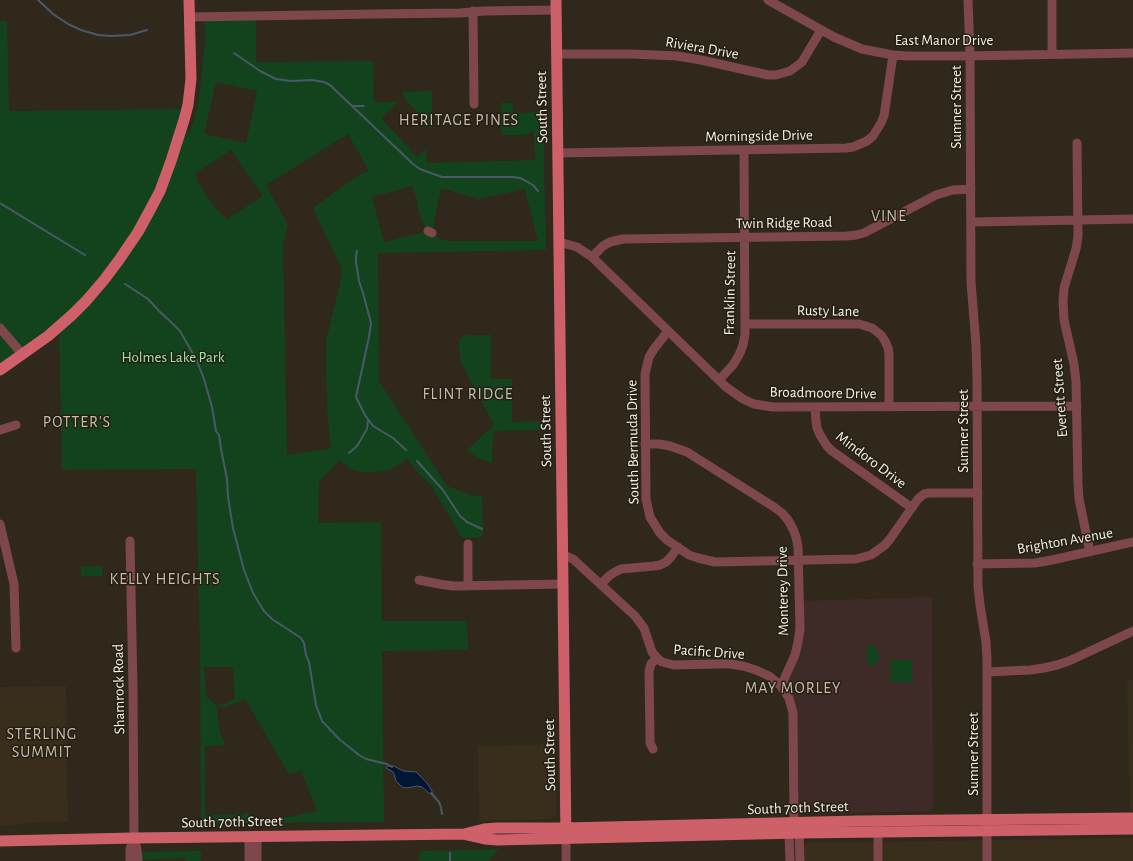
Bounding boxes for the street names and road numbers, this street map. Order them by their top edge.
street label: East Manor Drive [895,31,993,49]
street label: Riviera Drive [664,33,740,63]
street label: Sumner Street [947,65,965,149]
street label: South Street [532,71,552,143]
street label: Morningside Drive [705,126,813,146]
street label: Twin Ridge Road [736,213,832,233]
street label: Franklin Street [720,250,740,336]
street label: Rusty Lane [797,301,859,321]
street label: Everett Street [1048,358,1072,438]
street label: South Bermuda Drive [623,380,643,504]
street label: Broadmoore Drive [769,383,877,403]
street label: Sumner Street [954,389,972,473]
street label: South Street [536,395,556,467]
street label: Mindoro Drive [832,428,910,492]
street label: Brighton Avenue [1016,524,1114,558]
street label: Monterey Drive [773,546,793,636]
street label: Pacific Drive [673,641,745,663]
street label: Shamrock Road [109,644,129,734]
street label: Sumner Street [964,712,982,796]
street label: South Street [540,719,560,791]
street label: South 70th Street [747,797,849,819]
street label: South 70th Street [181,812,283,832]

